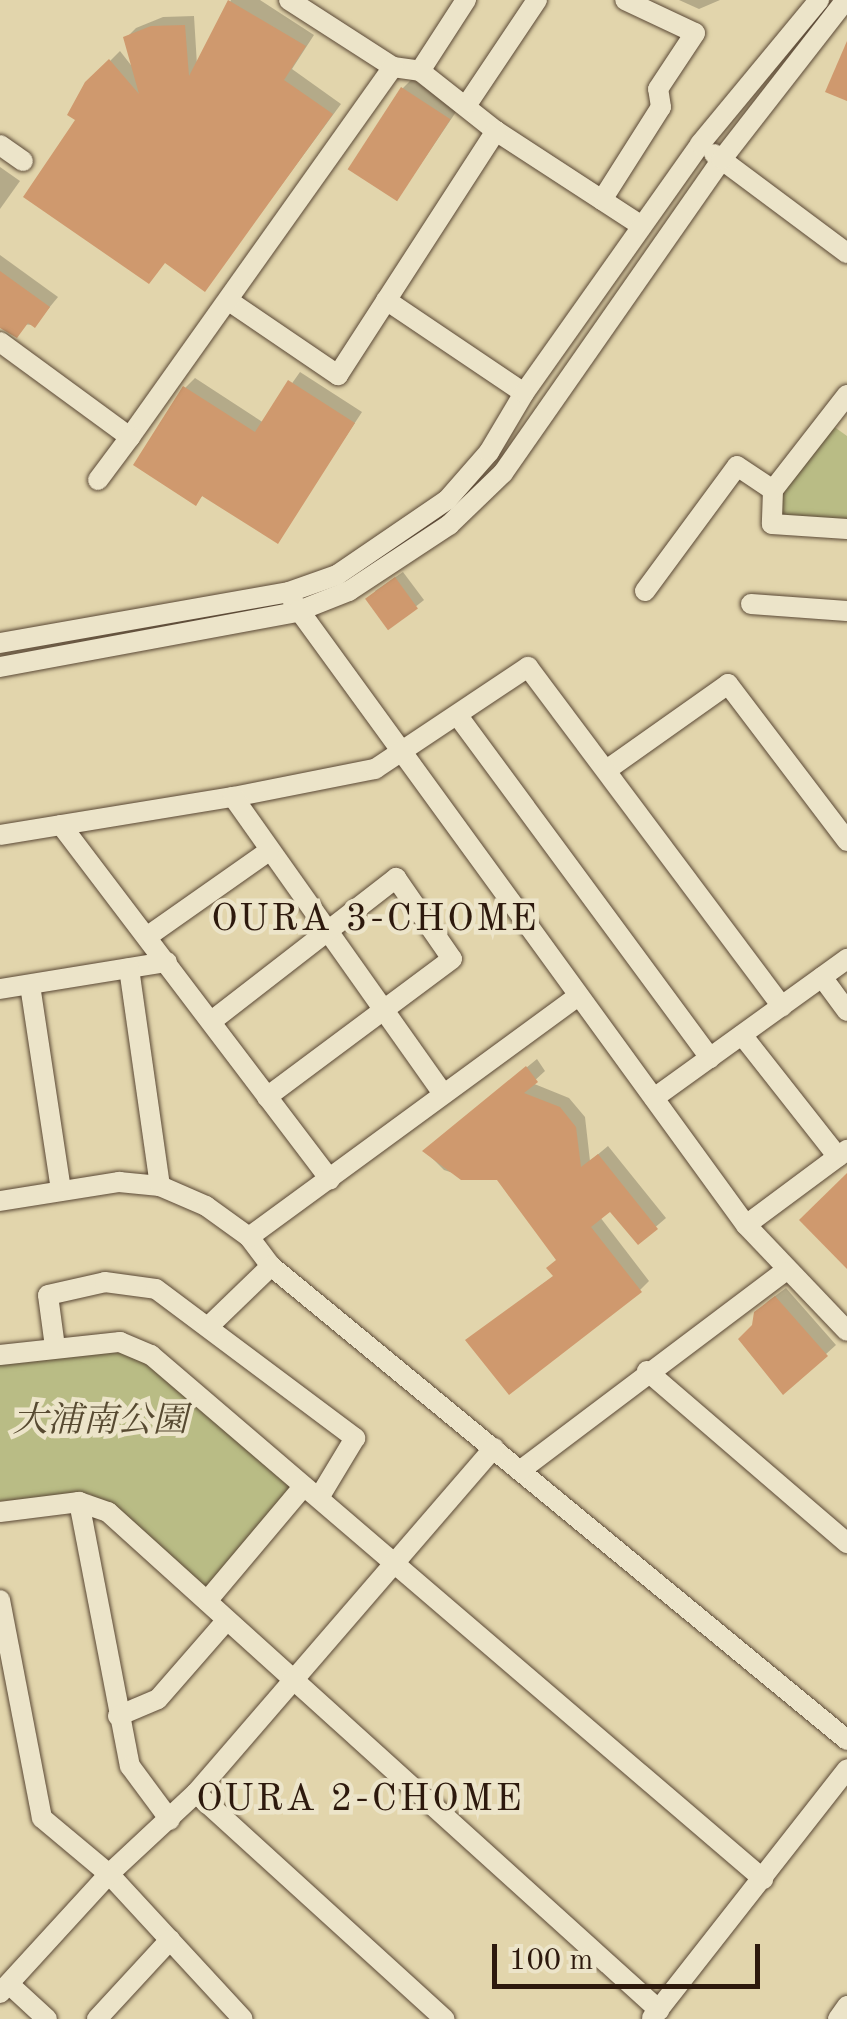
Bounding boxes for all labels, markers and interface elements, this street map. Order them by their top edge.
district label: OURA 3-CHOME [211,898,539,944]
park label: 大浦南公園 [13,1401,187,1443]
district label: OURA 2-CHOME [196,1778,524,1824]
scale bar [497,1924,764,1986]
text: 100 m [509,1946,593,1976]

